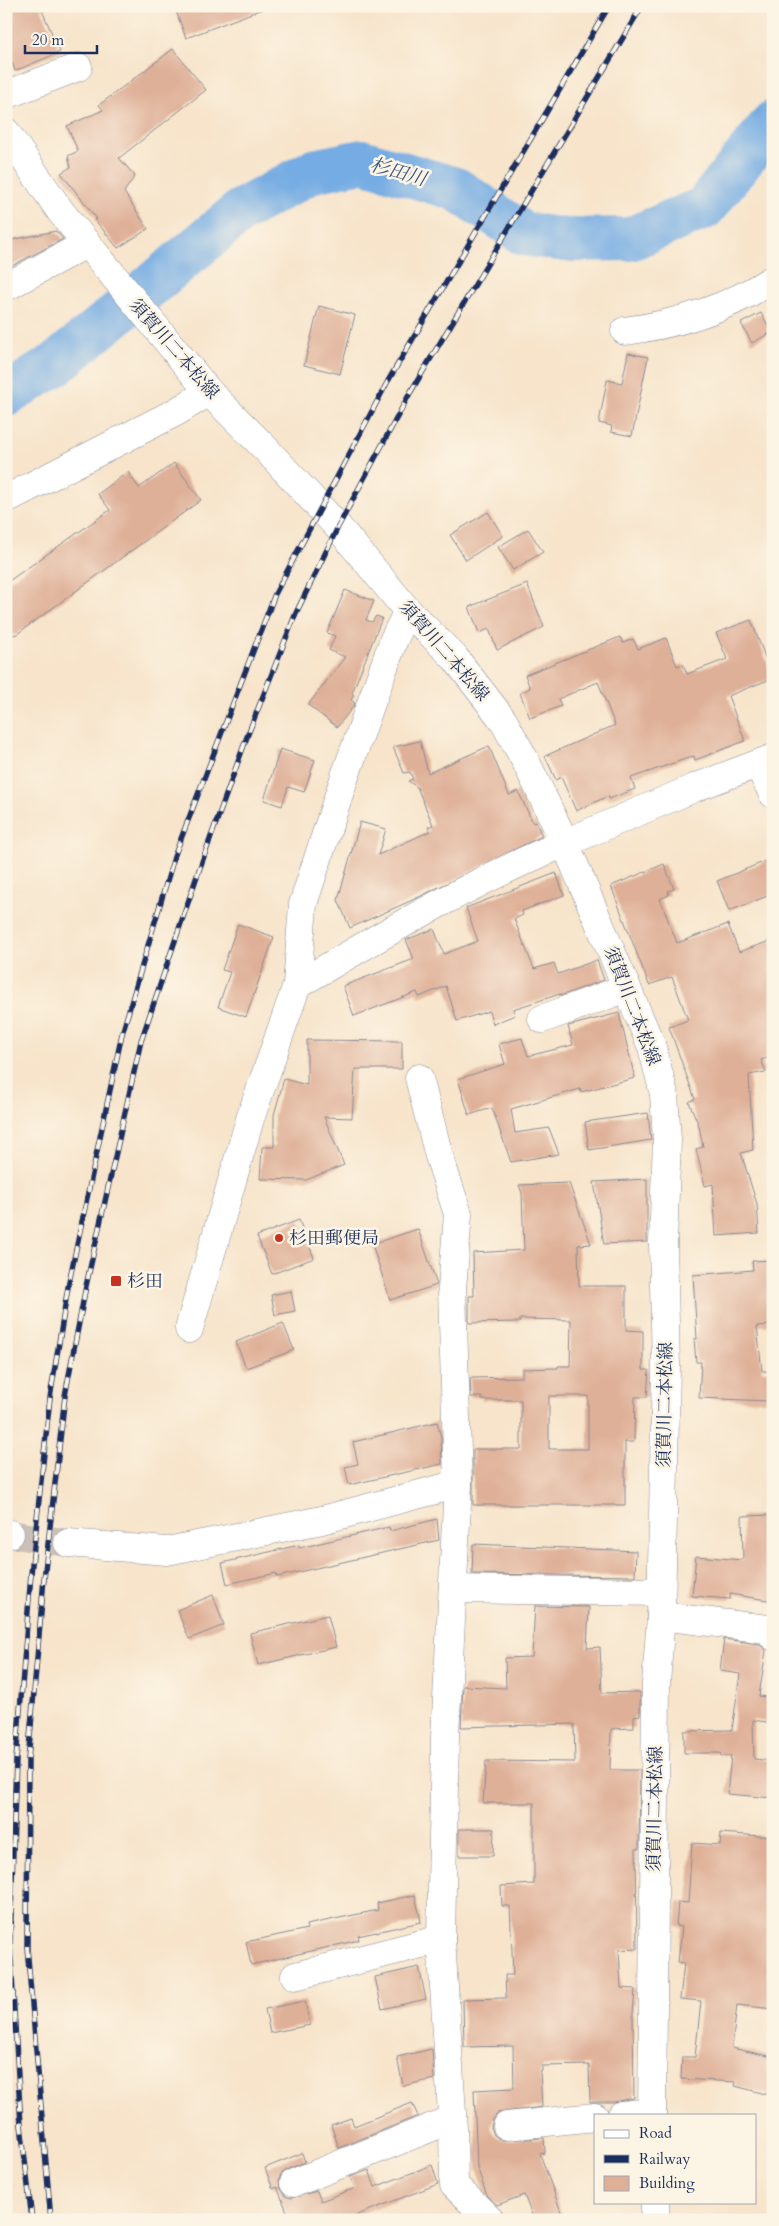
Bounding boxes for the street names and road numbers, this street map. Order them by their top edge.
street label: 須賀川二本松線 [123,293,225,405]
street label: 須賀川二本松線 [393,595,495,707]
street label: 須賀川二本松線 [598,943,666,1069]
street label: 須賀川二本松線 [651,1342,679,1468]
street label: 須賀川二本松線 [641,1746,669,1872]

